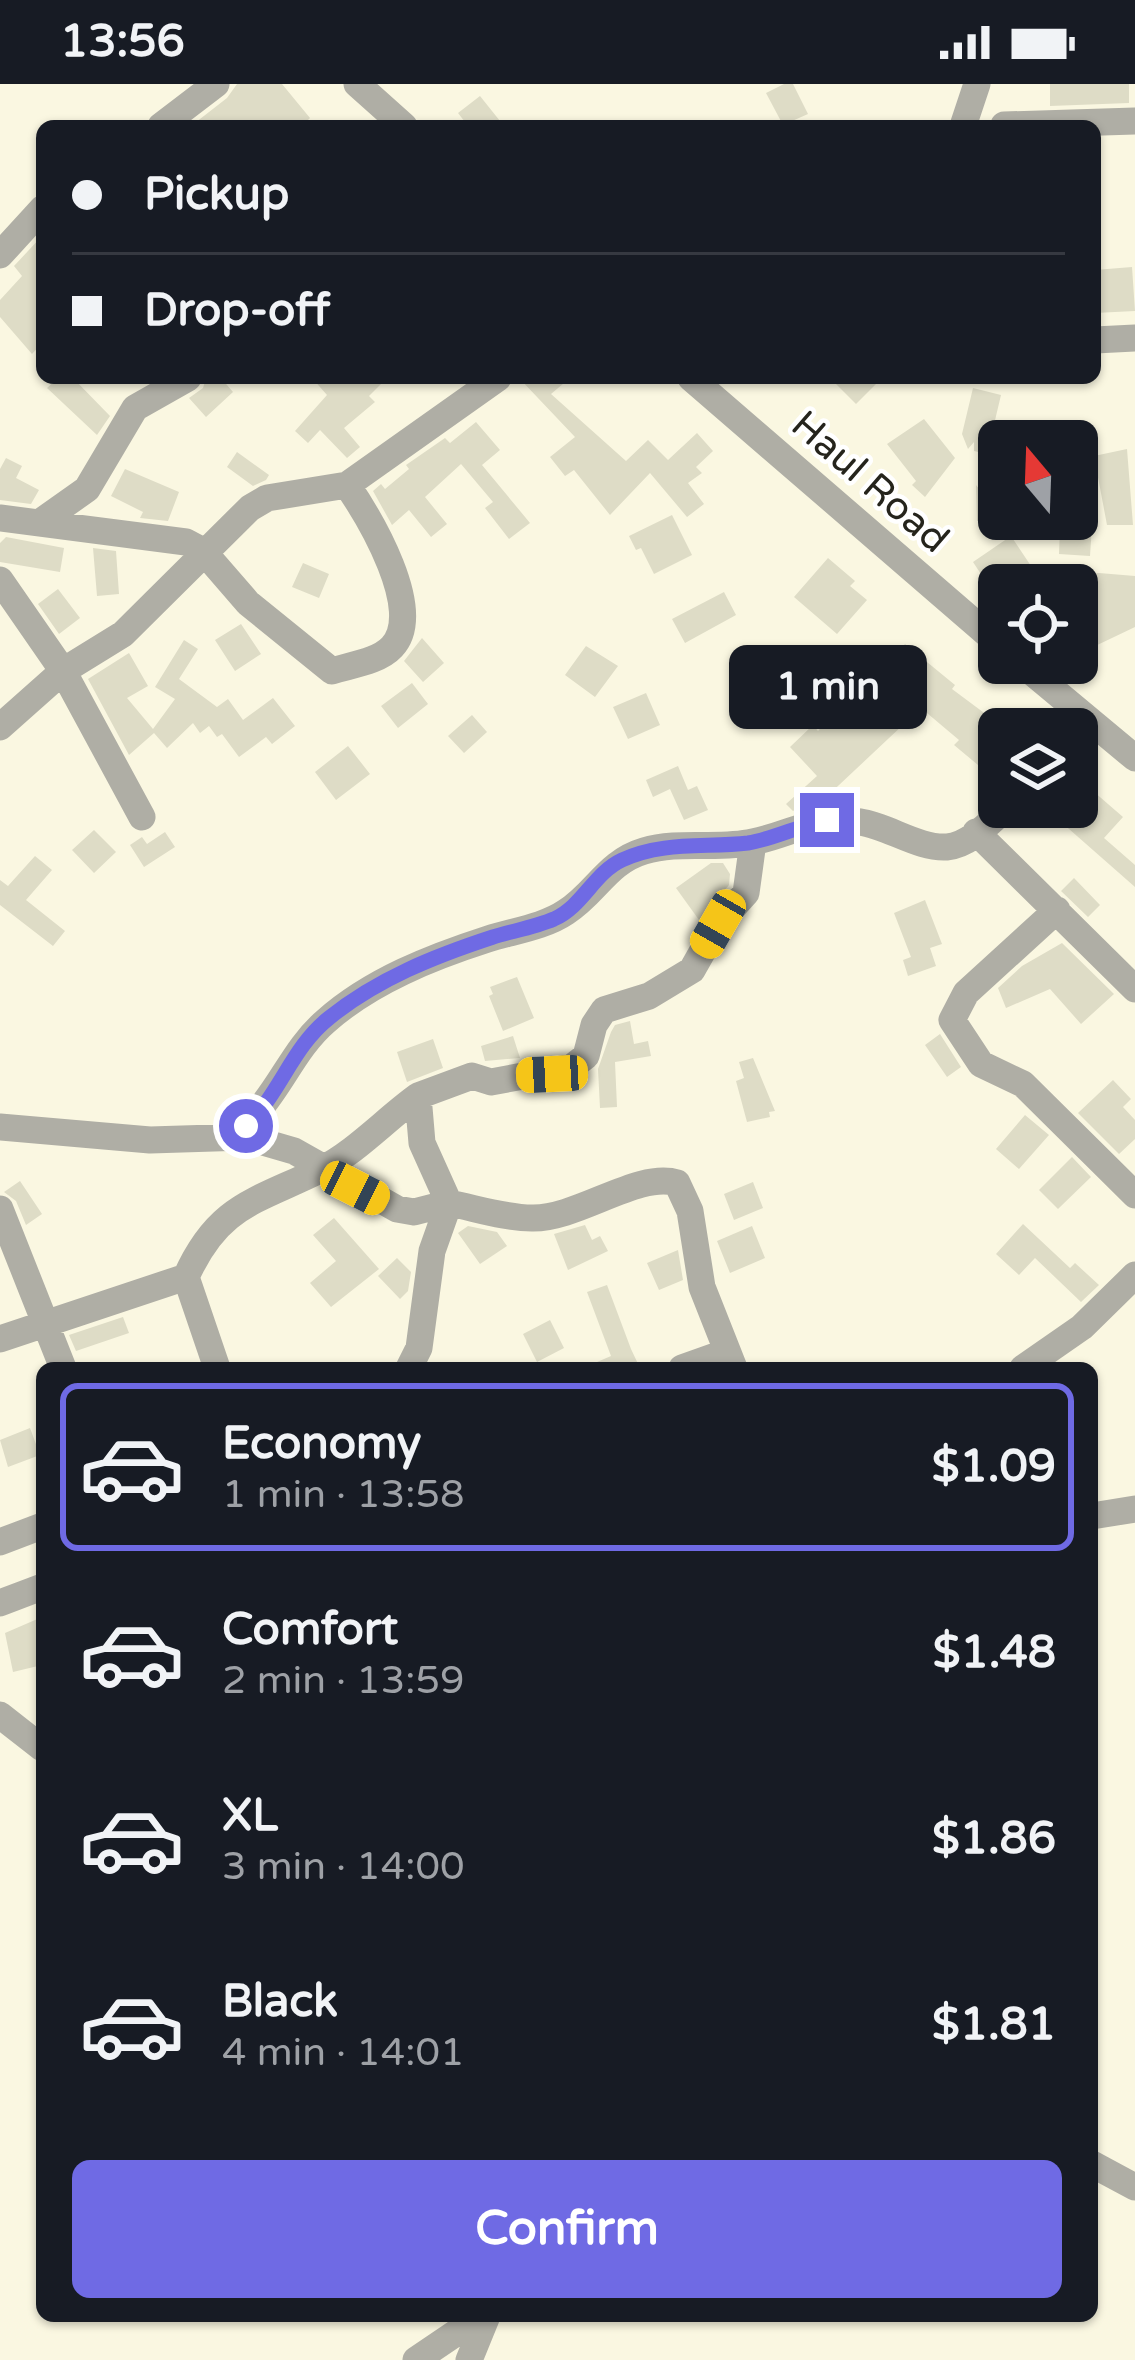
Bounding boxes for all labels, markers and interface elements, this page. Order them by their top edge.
text: 13:56 [60,15,185,69]
text: Pickup [144,168,289,222]
text: Drop-off [144,284,330,338]
street label: Haul Road [782,401,958,563]
north arrow [978,420,1098,540]
map controls [978,420,1098,828]
button: locate [978,564,1098,684]
callout: 1 min [728,646,926,730]
text: 1 min [776,663,880,710]
button: layers [978,708,1098,828]
route end [800,793,854,847]
car [684,884,752,964]
car [515,1054,589,1094]
route start [219,1099,273,1153]
car [315,1156,395,1220]
icon: car [78,1413,186,1521]
text: Economy [222,1417,421,1471]
text: $1.09 [932,1440,1056,1494]
text: 1 min · 13:58 [222,1471,464,1518]
icon: car [78,1599,186,1707]
text: Comfort [222,1603,398,1657]
text: $1.48 [933,1626,1056,1680]
text: 2 min · 13:59 [222,1657,464,1704]
icon: car [78,1785,186,1893]
text: XL [222,1789,278,1843]
text: $1.86 [932,1812,1056,1866]
text: 3 min · 14:00 [222,1843,464,1890]
icon: car [78,1971,186,2079]
text: Black [222,1975,338,2029]
text: $1.81 [932,1998,1056,2052]
text: 4 min · 14:01 [222,2029,464,2076]
button: Confirm [72,2160,1062,2298]

